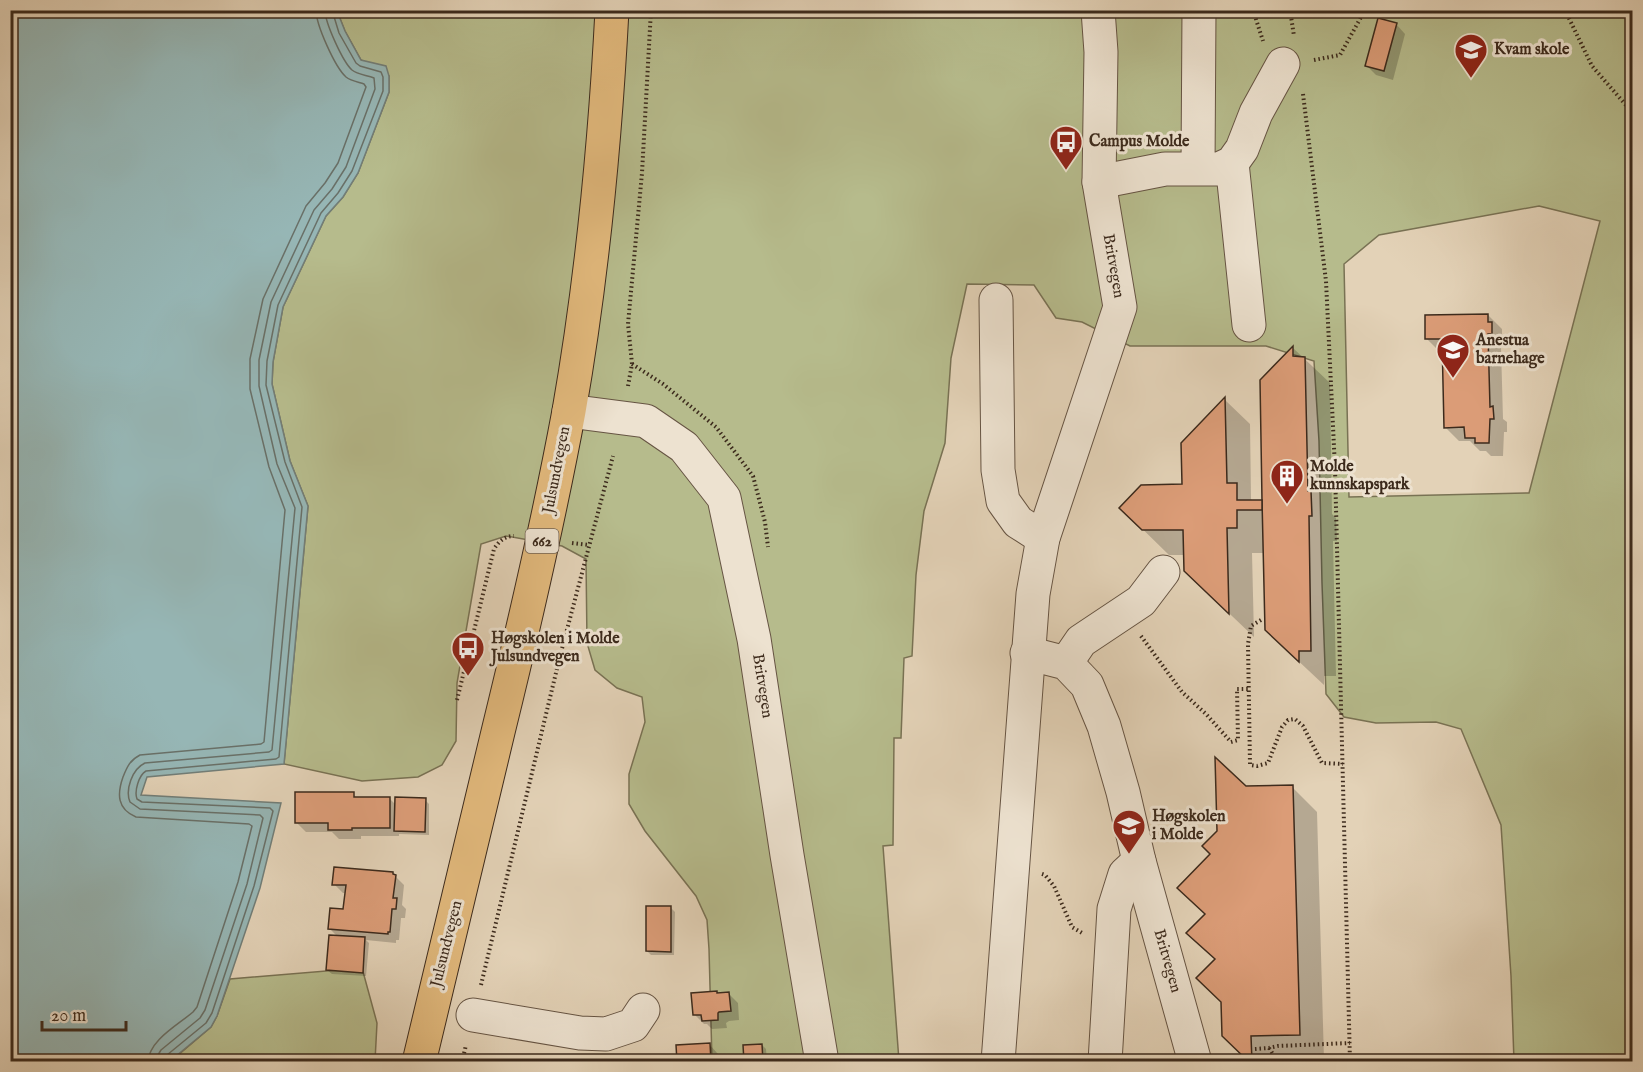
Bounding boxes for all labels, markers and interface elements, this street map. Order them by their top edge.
school or university icon: Kvam skole [1453,32,1489,79]
place label: Kvam skole [1494,40,1570,60]
bus stop icon: Campus Molde [1048,124,1084,171]
place label: Campus Molde [1089,132,1190,152]
street label: Britvegen [1097,232,1129,300]
place label: Anestua barnehage [1475,331,1545,369]
school or university icon: Anestua barnehage [1435,332,1471,379]
street label: Julsundvegen [538,424,575,517]
place label: Molde kunnskapspark [1309,457,1410,495]
building icon: Molde kunnskapspark [1269,458,1305,505]
road number: 662 [526,529,558,553]
place label: Høgskolen i Molde Julsundvegen [489,629,620,667]
bus stop icon: Høgskolen i Molde Julsundvegen [450,630,486,677]
street label: Britvegen [747,652,777,720]
place label: Høgskolen i Molde [1152,807,1226,845]
school or university icon: Høgskolen i Molde [1111,808,1147,855]
street label: Julsundvegen [426,898,468,991]
street label: Britvegen [1148,927,1186,996]
scale bar [42,994,126,1032]
text: 20 m [51,1005,86,1028]

